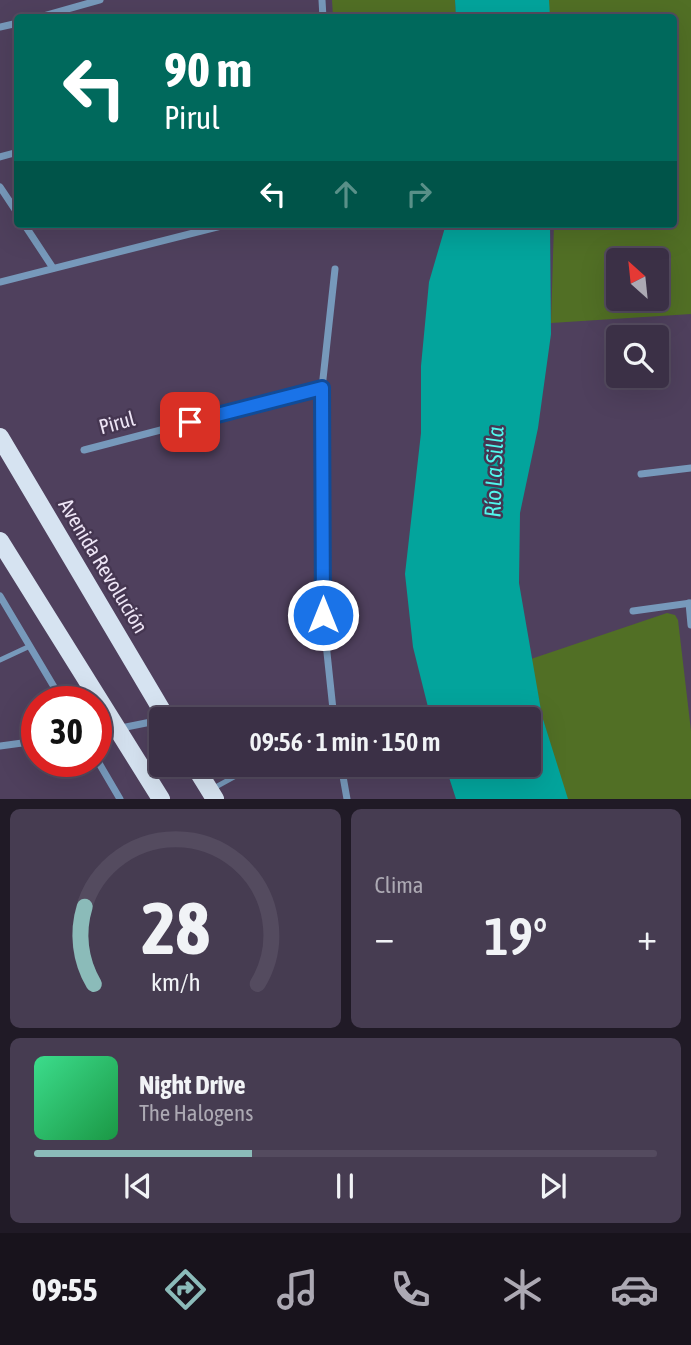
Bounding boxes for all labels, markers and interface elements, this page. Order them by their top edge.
text: 90 m [164,41,252,97]
icon: left [49,42,140,133]
text: Pirul [164,99,220,136]
icon: left [254,175,292,213]
icon: ahead [327,175,365,213]
icon: right [400,175,438,213]
north arrow [606,248,668,312]
map controls [606,248,669,388]
button: search [606,325,669,388]
pin [160,392,220,452]
icon: arrive [171,403,209,441]
street label: Pirul [96,406,138,438]
water label: Río La Silla [479,426,509,518]
street label: Avenida Revolución [54,494,153,637]
position arrow [286,578,360,652]
speed limit sign: 30 [21,686,112,777]
text: 09:56 · 1 min · 150 m [250,727,440,757]
text: Clima [375,872,424,898]
text: 28 [141,887,209,970]
text: 19° [484,906,547,966]
text: − [375,915,394,958]
text: + [637,915,657,958]
text: km/h [150,968,200,996]
text: Night Drive [139,1070,246,1100]
text: The Halogens [139,1100,253,1126]
icon: previous [119,1167,157,1205]
icon: pause [326,1167,364,1205]
icon: next [534,1167,572,1205]
icon: directions [161,1265,210,1314]
icon: music [273,1265,322,1314]
icon: phone [386,1265,435,1314]
icon: climate [498,1265,547,1314]
icon: car [610,1265,659,1314]
text: 09:55 [32,1271,98,1308]

